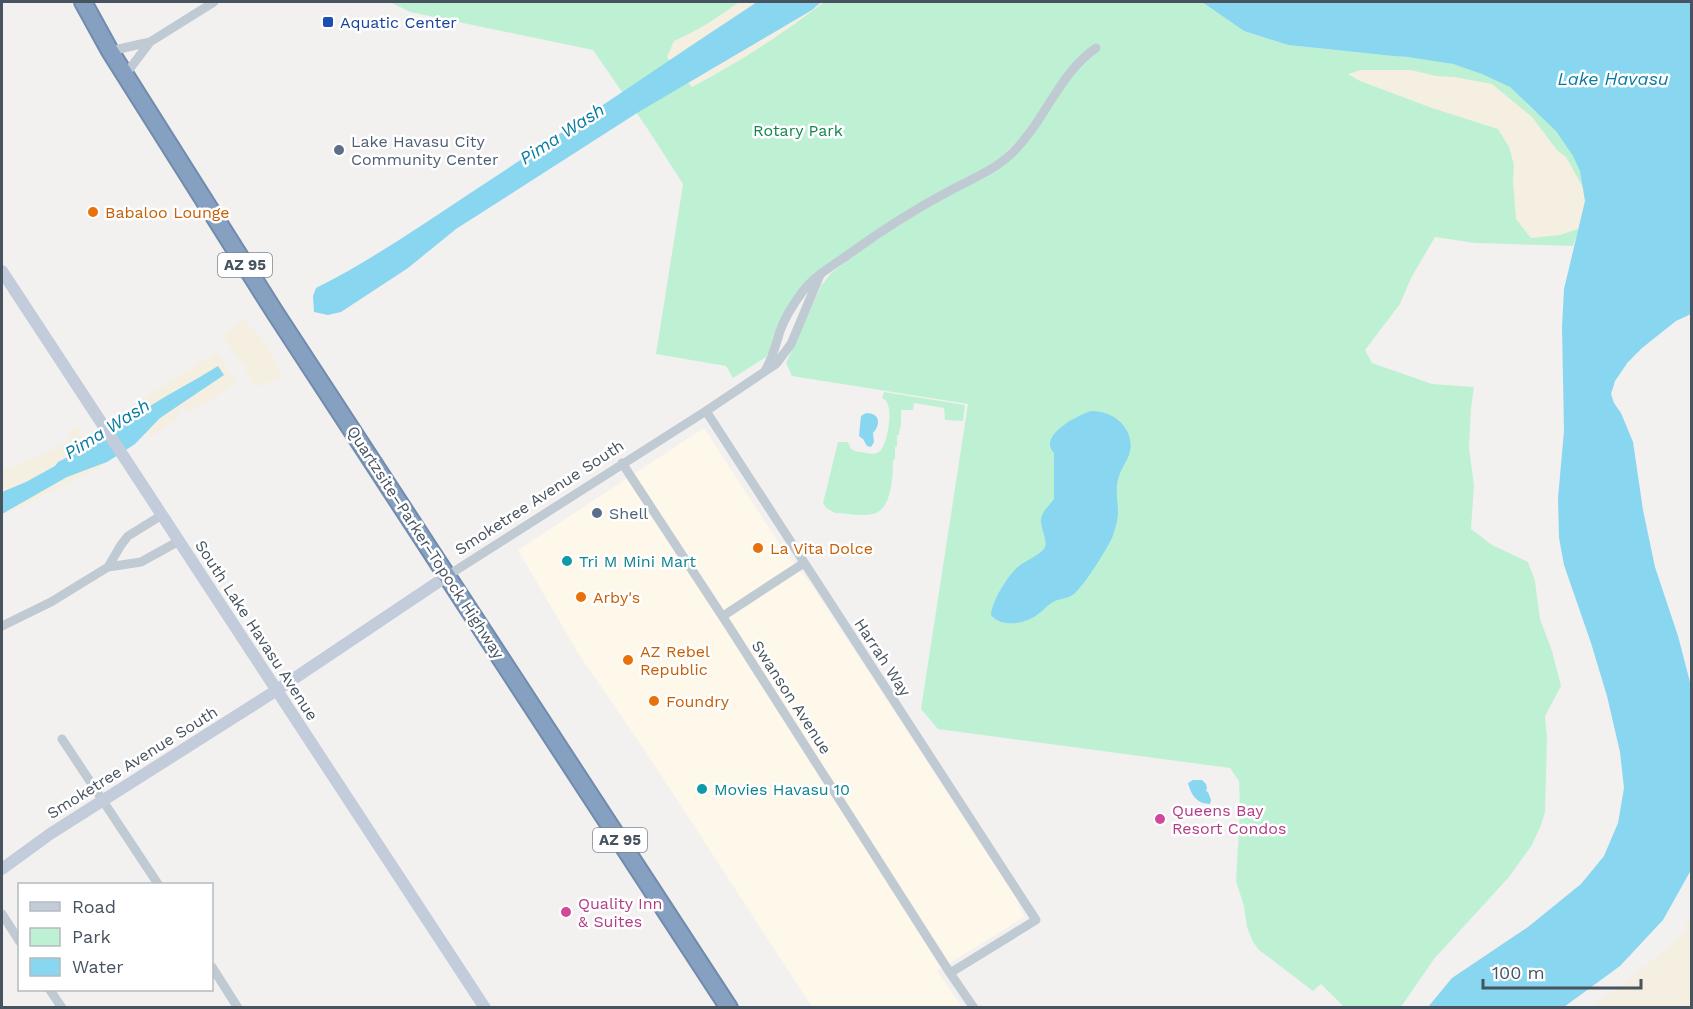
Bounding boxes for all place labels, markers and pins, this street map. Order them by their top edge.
place label: Aquatic Center [340,13,457,32]
marker: Aquatic Center [321,15,335,29]
place label: Lake Havasu City Community Center [351,132,499,169]
marker: Lake Havasu City Community Center [332,143,346,157]
place label: Babaloo Lounge [105,203,230,222]
marker: Babaloo Lounge [86,205,100,219]
place label: Shell [609,504,648,523]
marker: Shell [590,506,604,520]
place label: La Vita Dolce [770,539,873,558]
marker: La Vita Dolce [751,541,765,555]
place label: Tri M Mini Mart [579,552,696,571]
marker: Tri M Mini Mart [560,554,574,568]
place label: Arby's [593,588,640,607]
marker: Arby's [574,590,588,604]
place label: AZ Rebel Republic [640,642,710,679]
marker: AZ Rebel Republic [621,653,635,667]
place label: Foundry [666,692,730,711]
marker: Foundry [647,694,661,708]
place label: Movies Havasu 10 [714,780,850,799]
marker: Movies Havasu 10 [695,782,709,796]
place label: Queens Bay Resort Condos [1172,801,1286,838]
marker: Queens Bay Resort Condos [1153,812,1167,826]
place label: Quality Inn & Suites [578,894,663,931]
marker: Quality Inn & Suites [559,905,573,919]

